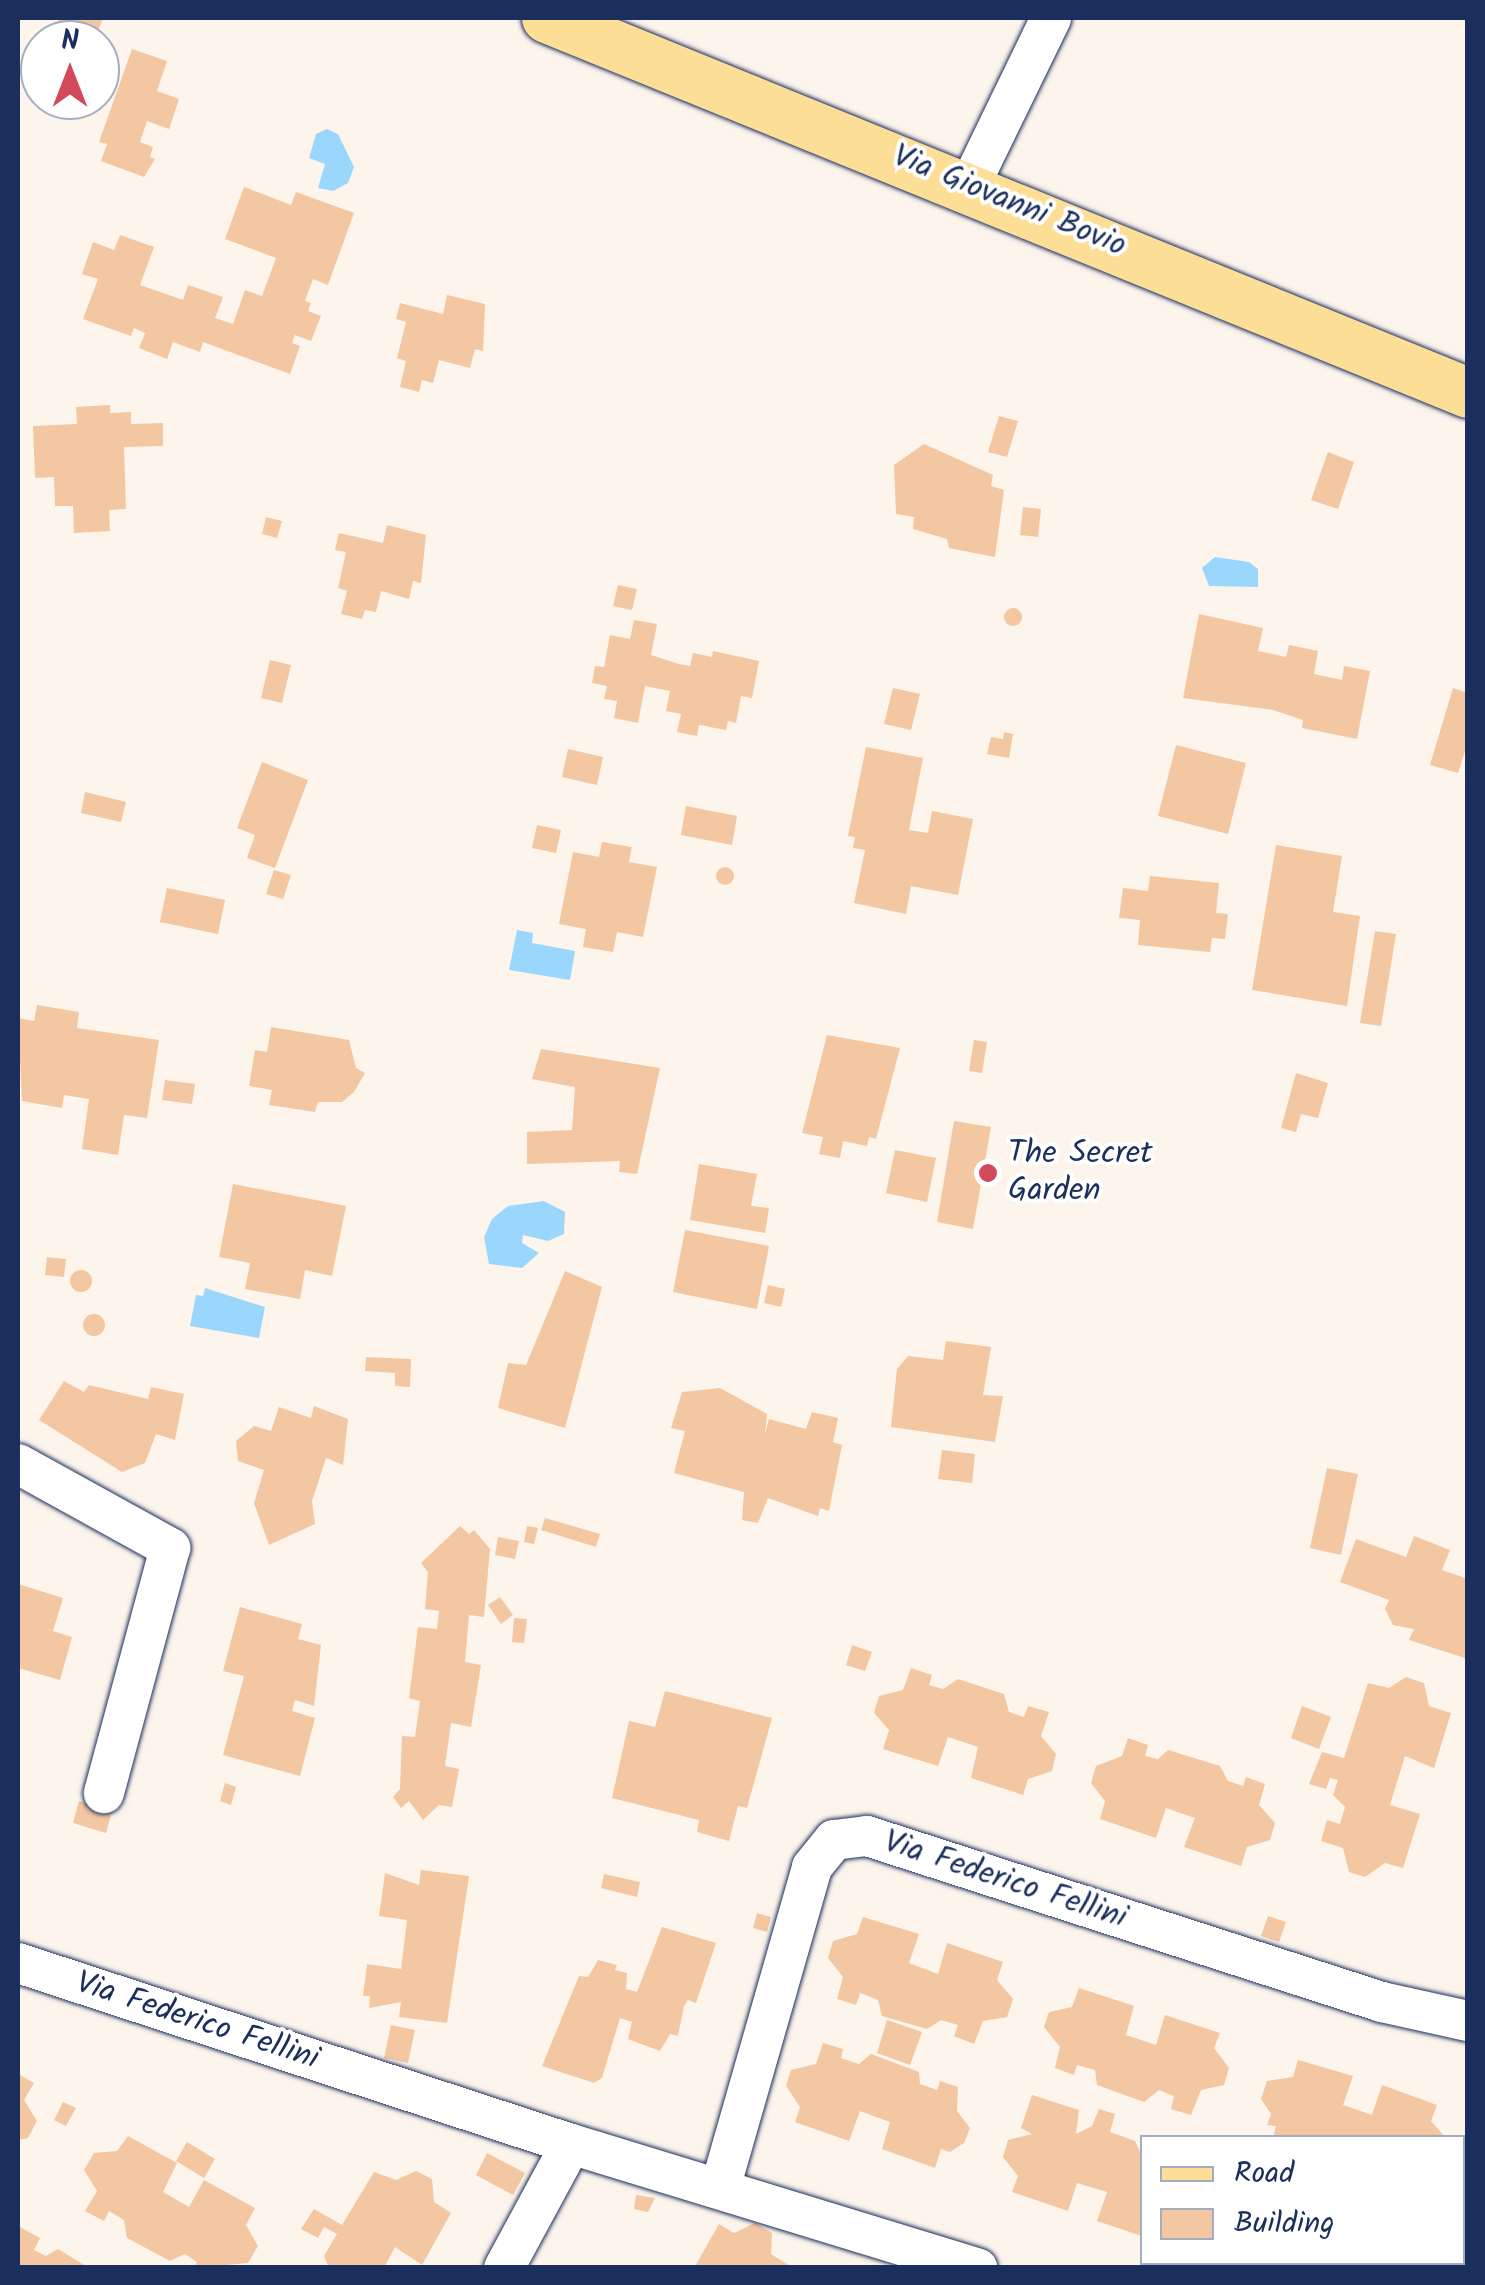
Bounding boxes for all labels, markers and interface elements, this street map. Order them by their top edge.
text: N [61,19,79,64]
north arrow [20,20,120,120]
street label: Via Giovanni Bovio [887,138,1131,266]
place label: The Secret Garden [1008,1136,1153,1211]
marker: The Secret Garden [977,1162,999,1184]
street label: Via Federico Fellini [879,1824,1131,1938]
street label: Via Federico Fellini [71,1965,323,2079]
legend [1140,2135,1465,2265]
text: Road [1234,2150,1294,2198]
text: Building [1234,2200,1334,2248]

